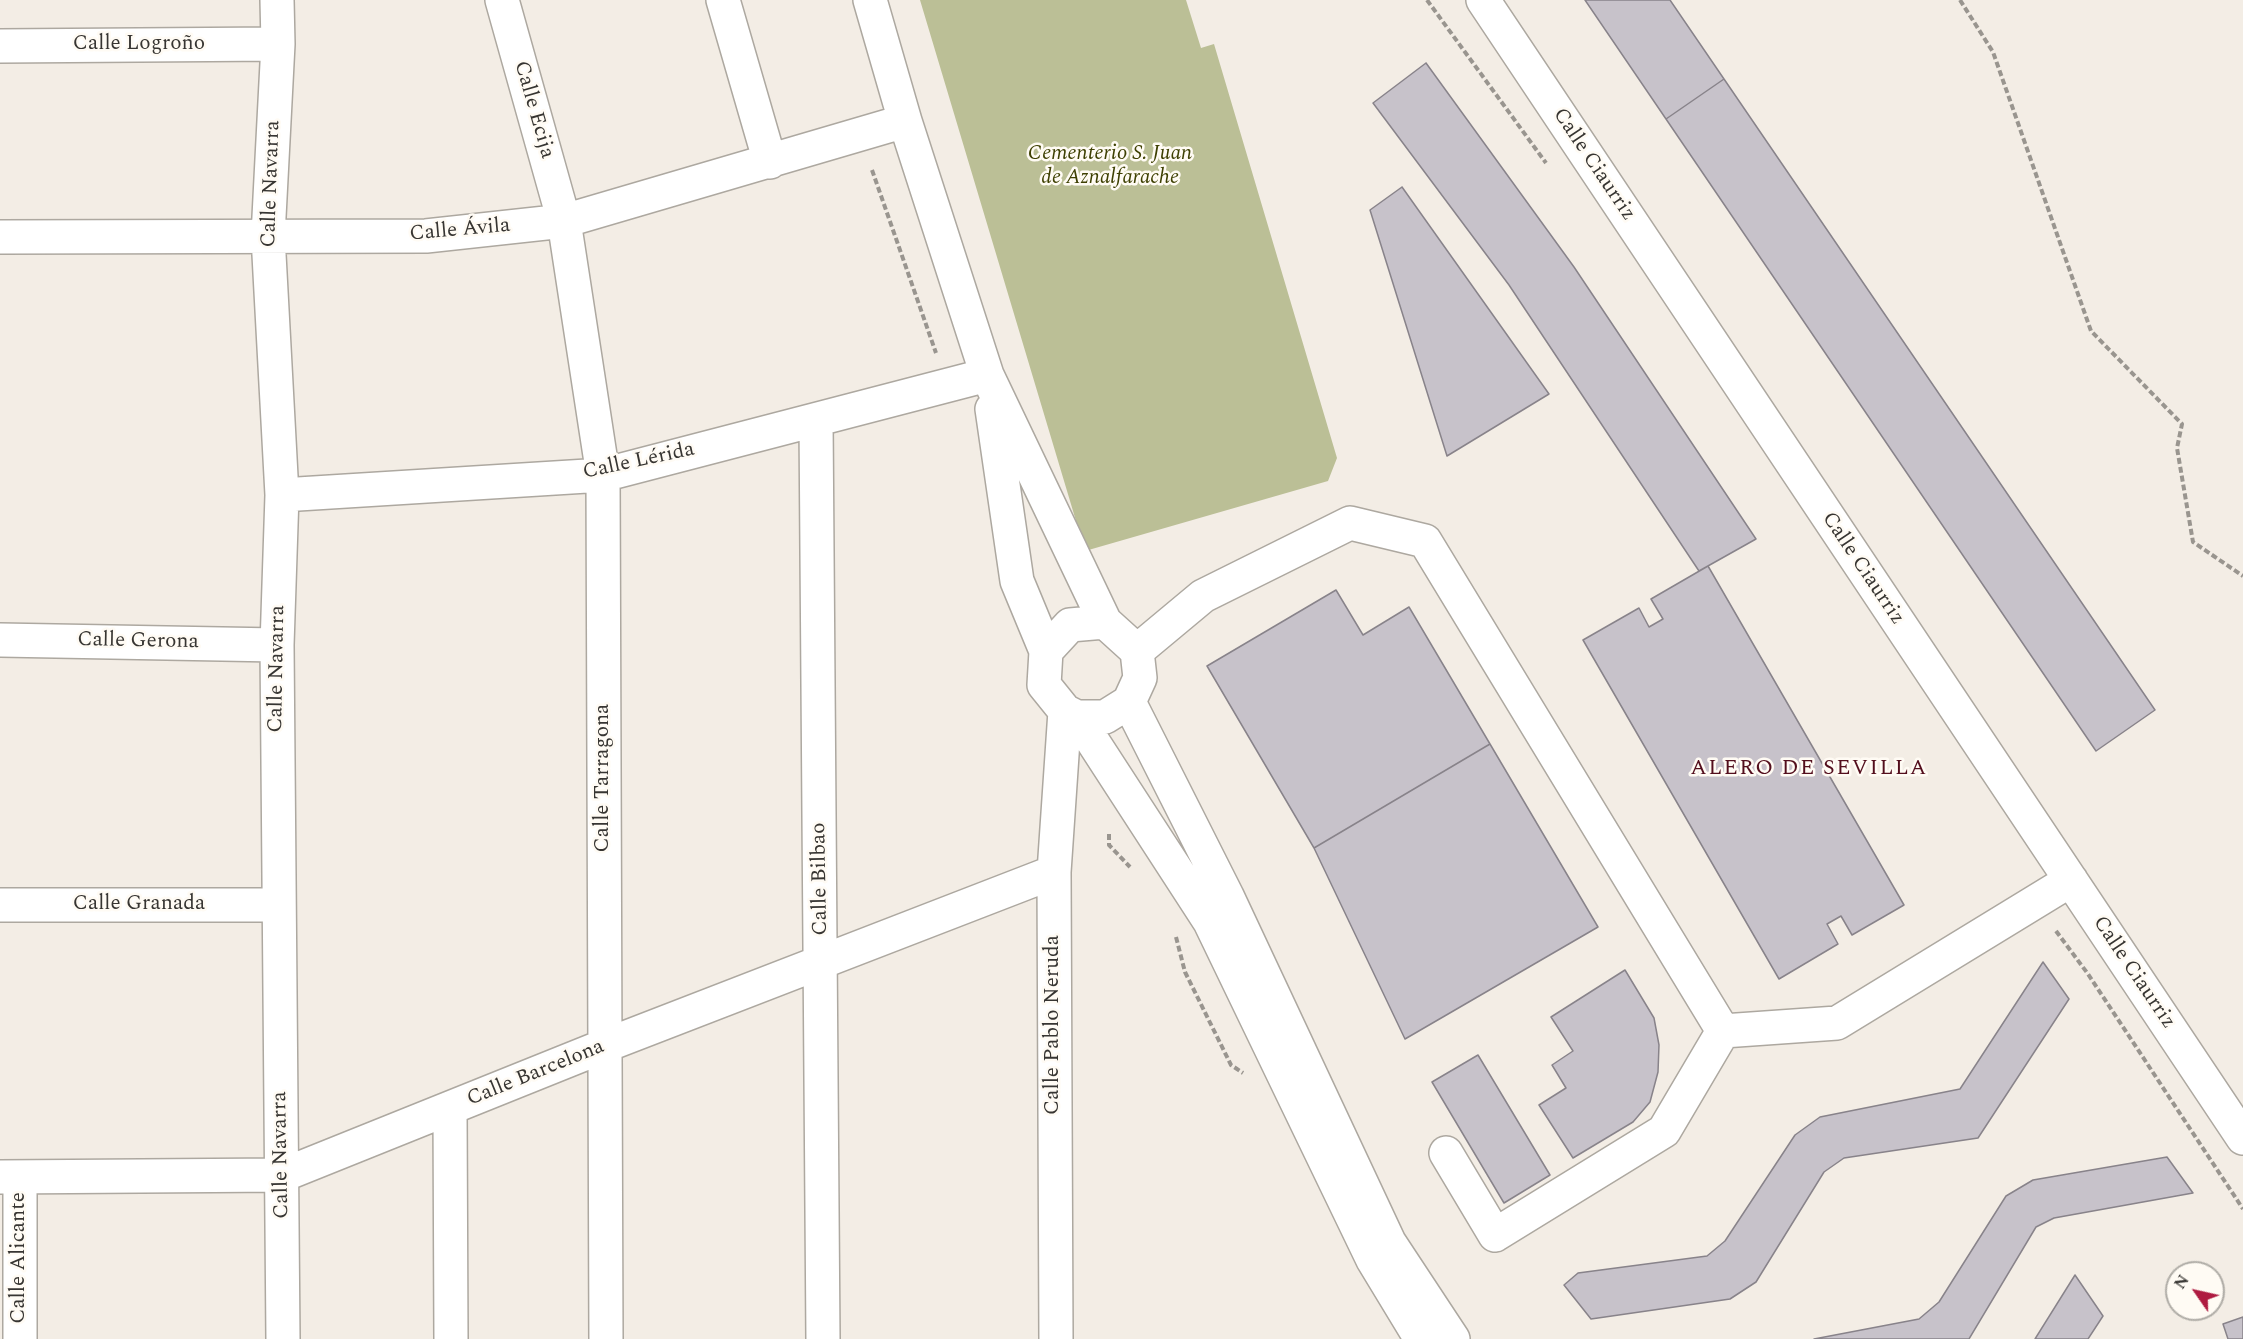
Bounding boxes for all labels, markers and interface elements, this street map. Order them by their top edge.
street label: Calle Logroño [73,32,205,58]
street label: Calle Ecija [507,58,559,162]
street label: Calle Ciaurriz [1546,104,1640,226]
street label: Calle Navarra [257,120,287,248]
park label: Cementerio S. Juan de Aznalfarache [1028,142,1192,192]
street label: Calle Ávila [409,214,511,248]
street label: Calle Lérida [581,438,697,486]
street label: Calle Ciaurriz [1815,508,1909,630]
street label: Calle Navarra [264,605,292,733]
street label: Calle Gerona [77,628,199,656]
street label: Calle Tarragona [591,704,617,852]
district label: ALERO DE SEVILLA [1690,757,1928,783]
street label: Calle Bilbao [807,822,835,936]
street label: Calle Granada [73,892,205,918]
street label: Calle Ciaurriz [2086,912,2180,1034]
street label: Calle Pablo Neruda [1041,935,1067,1115]
street label: Calle Barcelona [464,1035,608,1113]
street label: Calle Navarra [268,1091,296,1219]
street label: Calle Alicante [7,1192,33,1324]
north arrow [2165,1261,2225,1321]
text: N [2168,1270,2195,1294]

